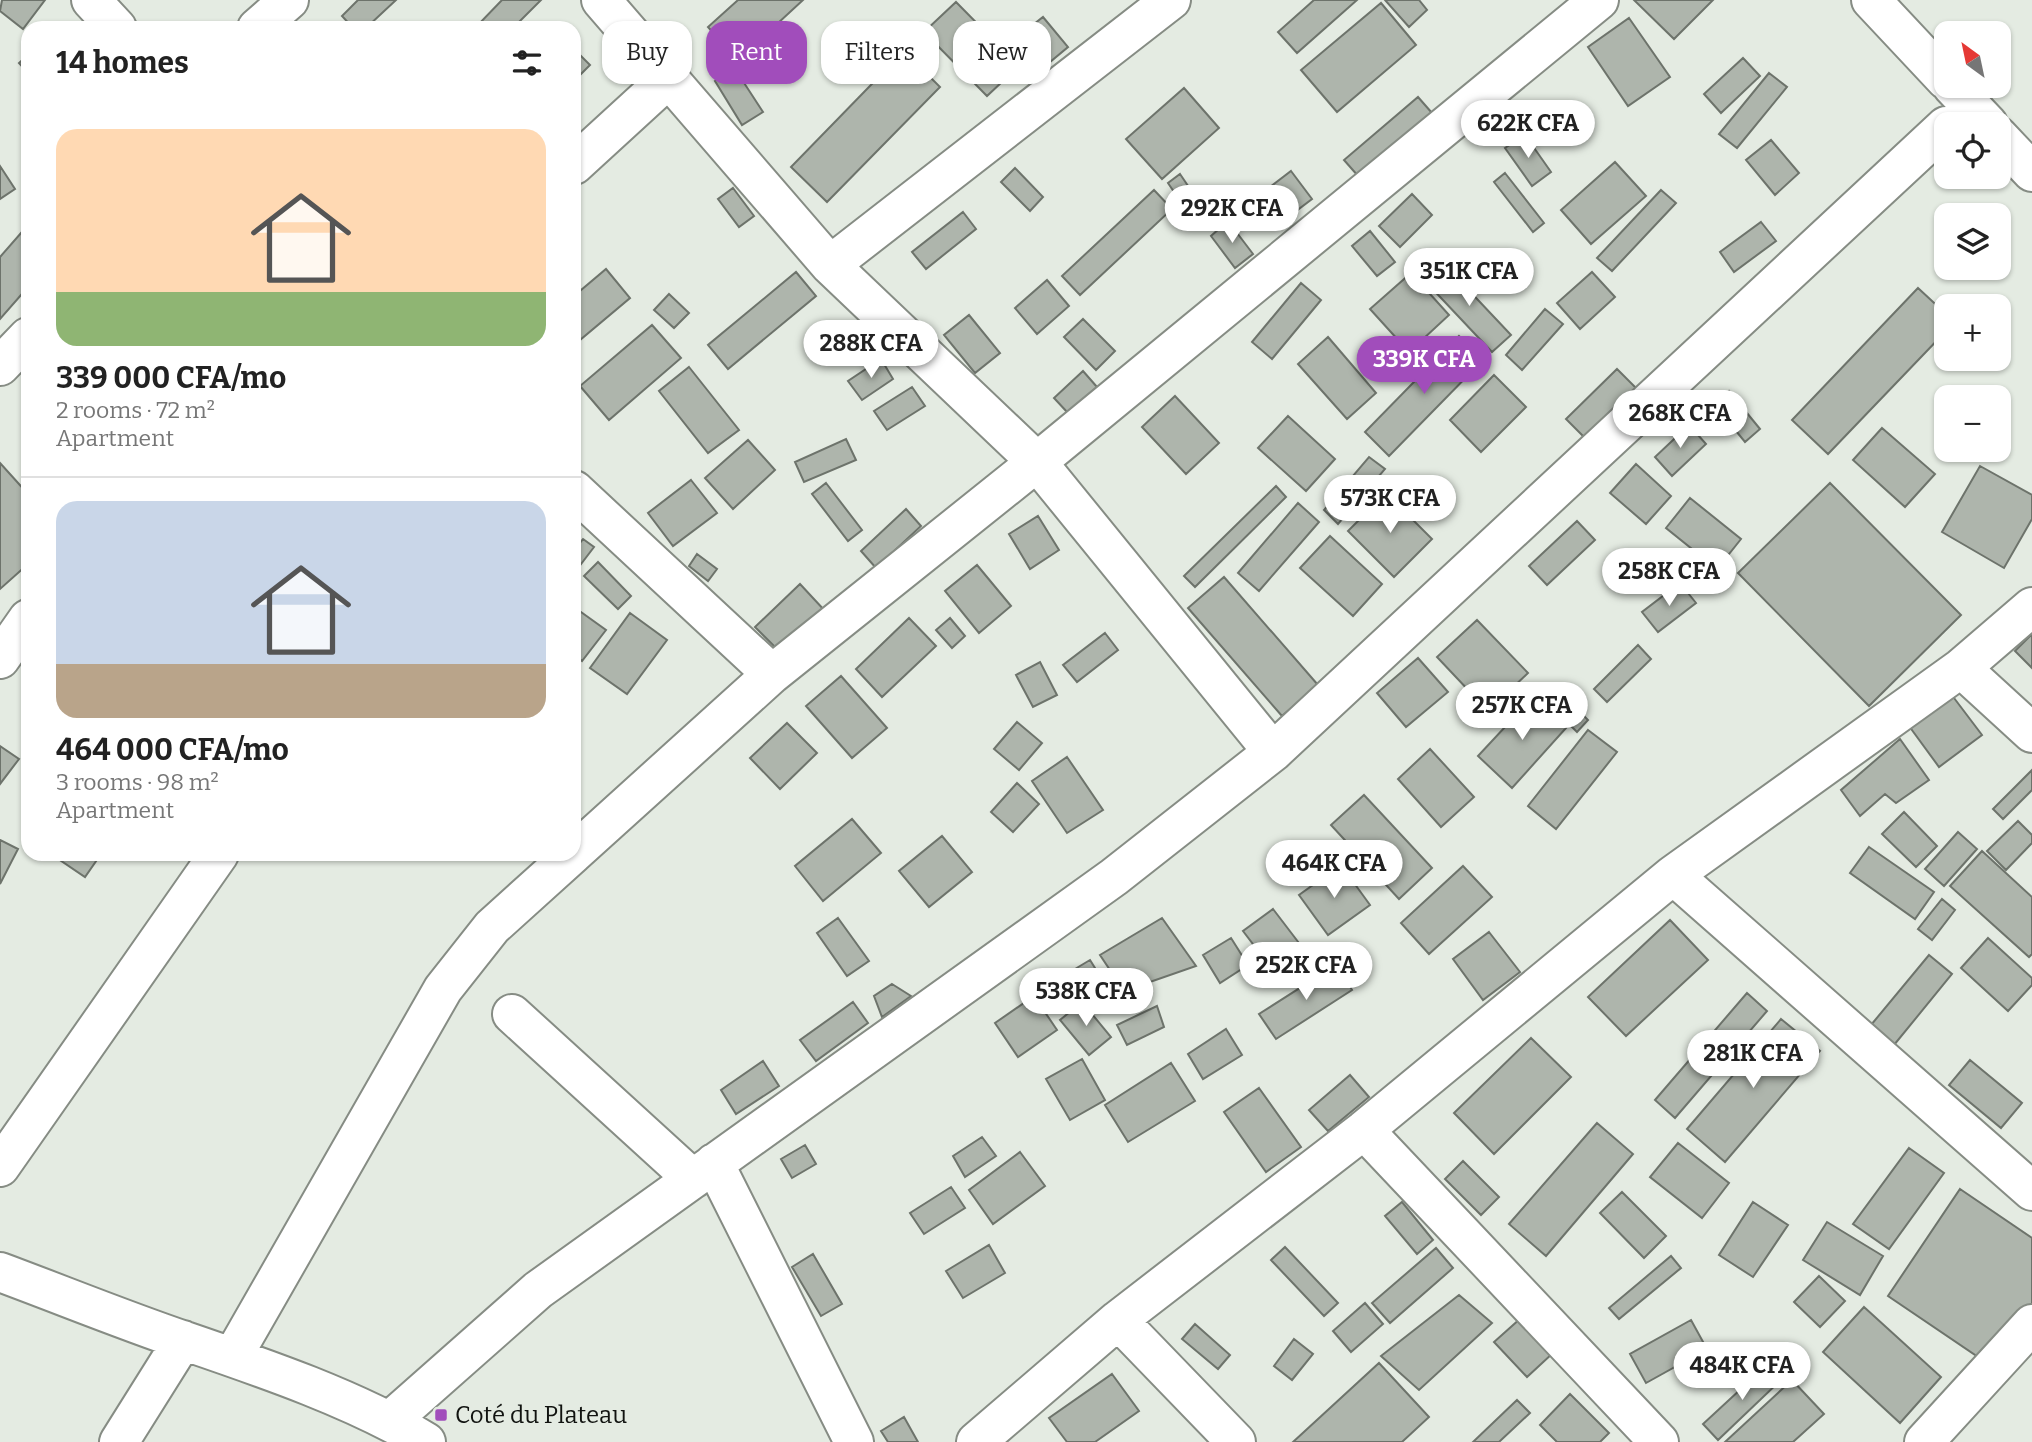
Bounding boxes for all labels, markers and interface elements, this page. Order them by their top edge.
chip: Buy [602,21,692,84]
chip: Rent [706,21,807,84]
chip: Filters [821,21,939,84]
chip: New [953,21,1051,84]
north arrow [1934,21,2011,98]
map controls [1934,21,2011,462]
icon: filters [508,44,546,82]
text: 14 homes [56,45,189,81]
pin: 622K CFA [1456,100,1600,160]
text: 622K CFA [1477,109,1579,137]
button: locate [1934,112,2011,189]
icon: home [238,175,364,301]
pin: 292K CFA [1160,186,1304,245]
text: 292K CFA [1181,194,1283,222]
button: layers [1934,203,2011,280]
pin: 351K CFA [1397,248,1541,308]
text: 351K CFA [1420,257,1518,285]
button: + [1934,294,2011,371]
pin: 288K CFA [799,320,943,380]
text: 288K CFA [819,329,923,357]
pin: 339K CFA [1352,336,1496,396]
text: 339K CFA [1373,345,1475,373]
text: 339 000 CFA/mo [56,360,286,396]
button: − [1934,385,2011,462]
pin: 268K CFA [1608,391,1752,450]
text: 2 rooms · 72 m² [56,396,215,424]
text: 268K CFA [1629,399,1731,427]
text: Apartment [56,424,174,452]
pin: 573K CFA [1318,476,1462,535]
text: 573K CFA [1340,484,1440,512]
icon: home [238,547,364,673]
pin: 258K CFA [1597,548,1741,608]
text: 258K CFA [1618,557,1720,585]
pin: 257K CFA [1450,682,1594,742]
text: 257K CFA [1472,691,1572,719]
text: 464 000 CFA/mo [56,732,289,768]
text: 3 rooms · 98 m² [56,768,219,796]
text: Apartment [56,796,174,824]
pin: 464K CFA [1262,841,1406,900]
text: 464K CFA [1282,849,1386,877]
pin: 252K CFA [1234,942,1378,1002]
text: 252K CFA [1255,951,1357,979]
pin: 538K CFA [1014,968,1158,1028]
text: 538K CFA [1035,977,1137,1005]
pin: 281K CFA [1681,1030,1825,1090]
text: 281K CFA [1703,1039,1803,1067]
pin: 484K CFA [1670,1342,1814,1402]
text: 484K CFA [1690,1351,1794,1379]
place label: Coté du Plateau [455,1401,627,1429]
marker: Coté du Plateau [433,1407,449,1423]

